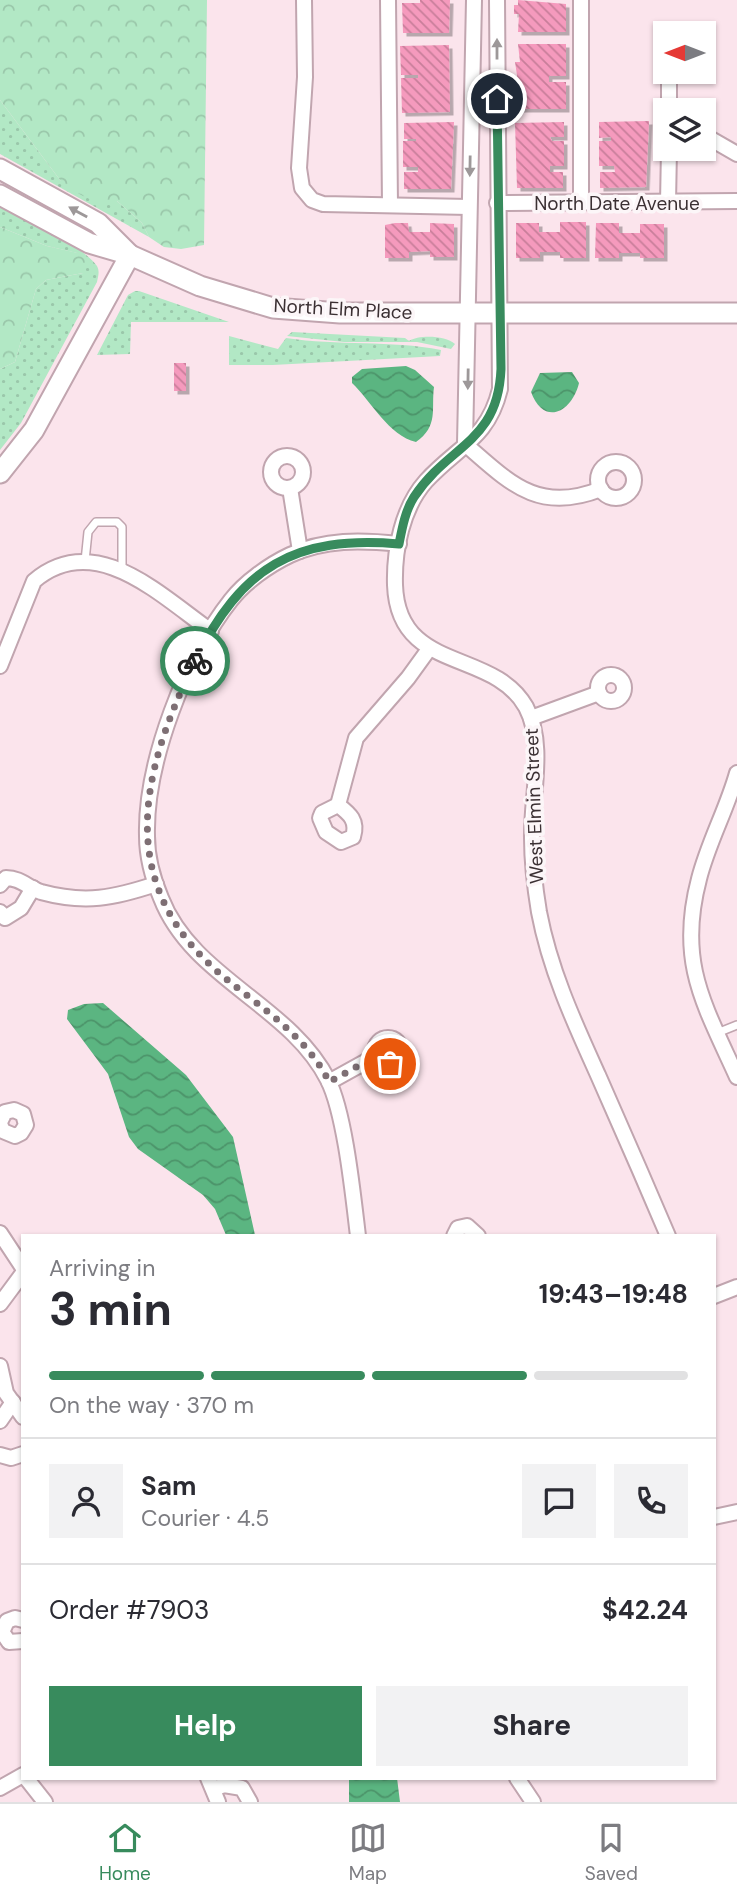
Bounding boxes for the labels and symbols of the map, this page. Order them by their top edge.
north arrow [653,21,716,84]
one-way arrow [491,37,503,59]
pin [467,69,527,129]
one-way arrow [464,155,476,177]
street label: North Date Avenue [534,191,700,216]
one-way arrow [68,206,88,218]
street label: North Elm Place [273,293,413,325]
one-way arrow [462,368,474,390]
courier [160,626,230,696]
street label: West Elmin Street [519,728,549,884]
pin [360,1034,420,1094]

